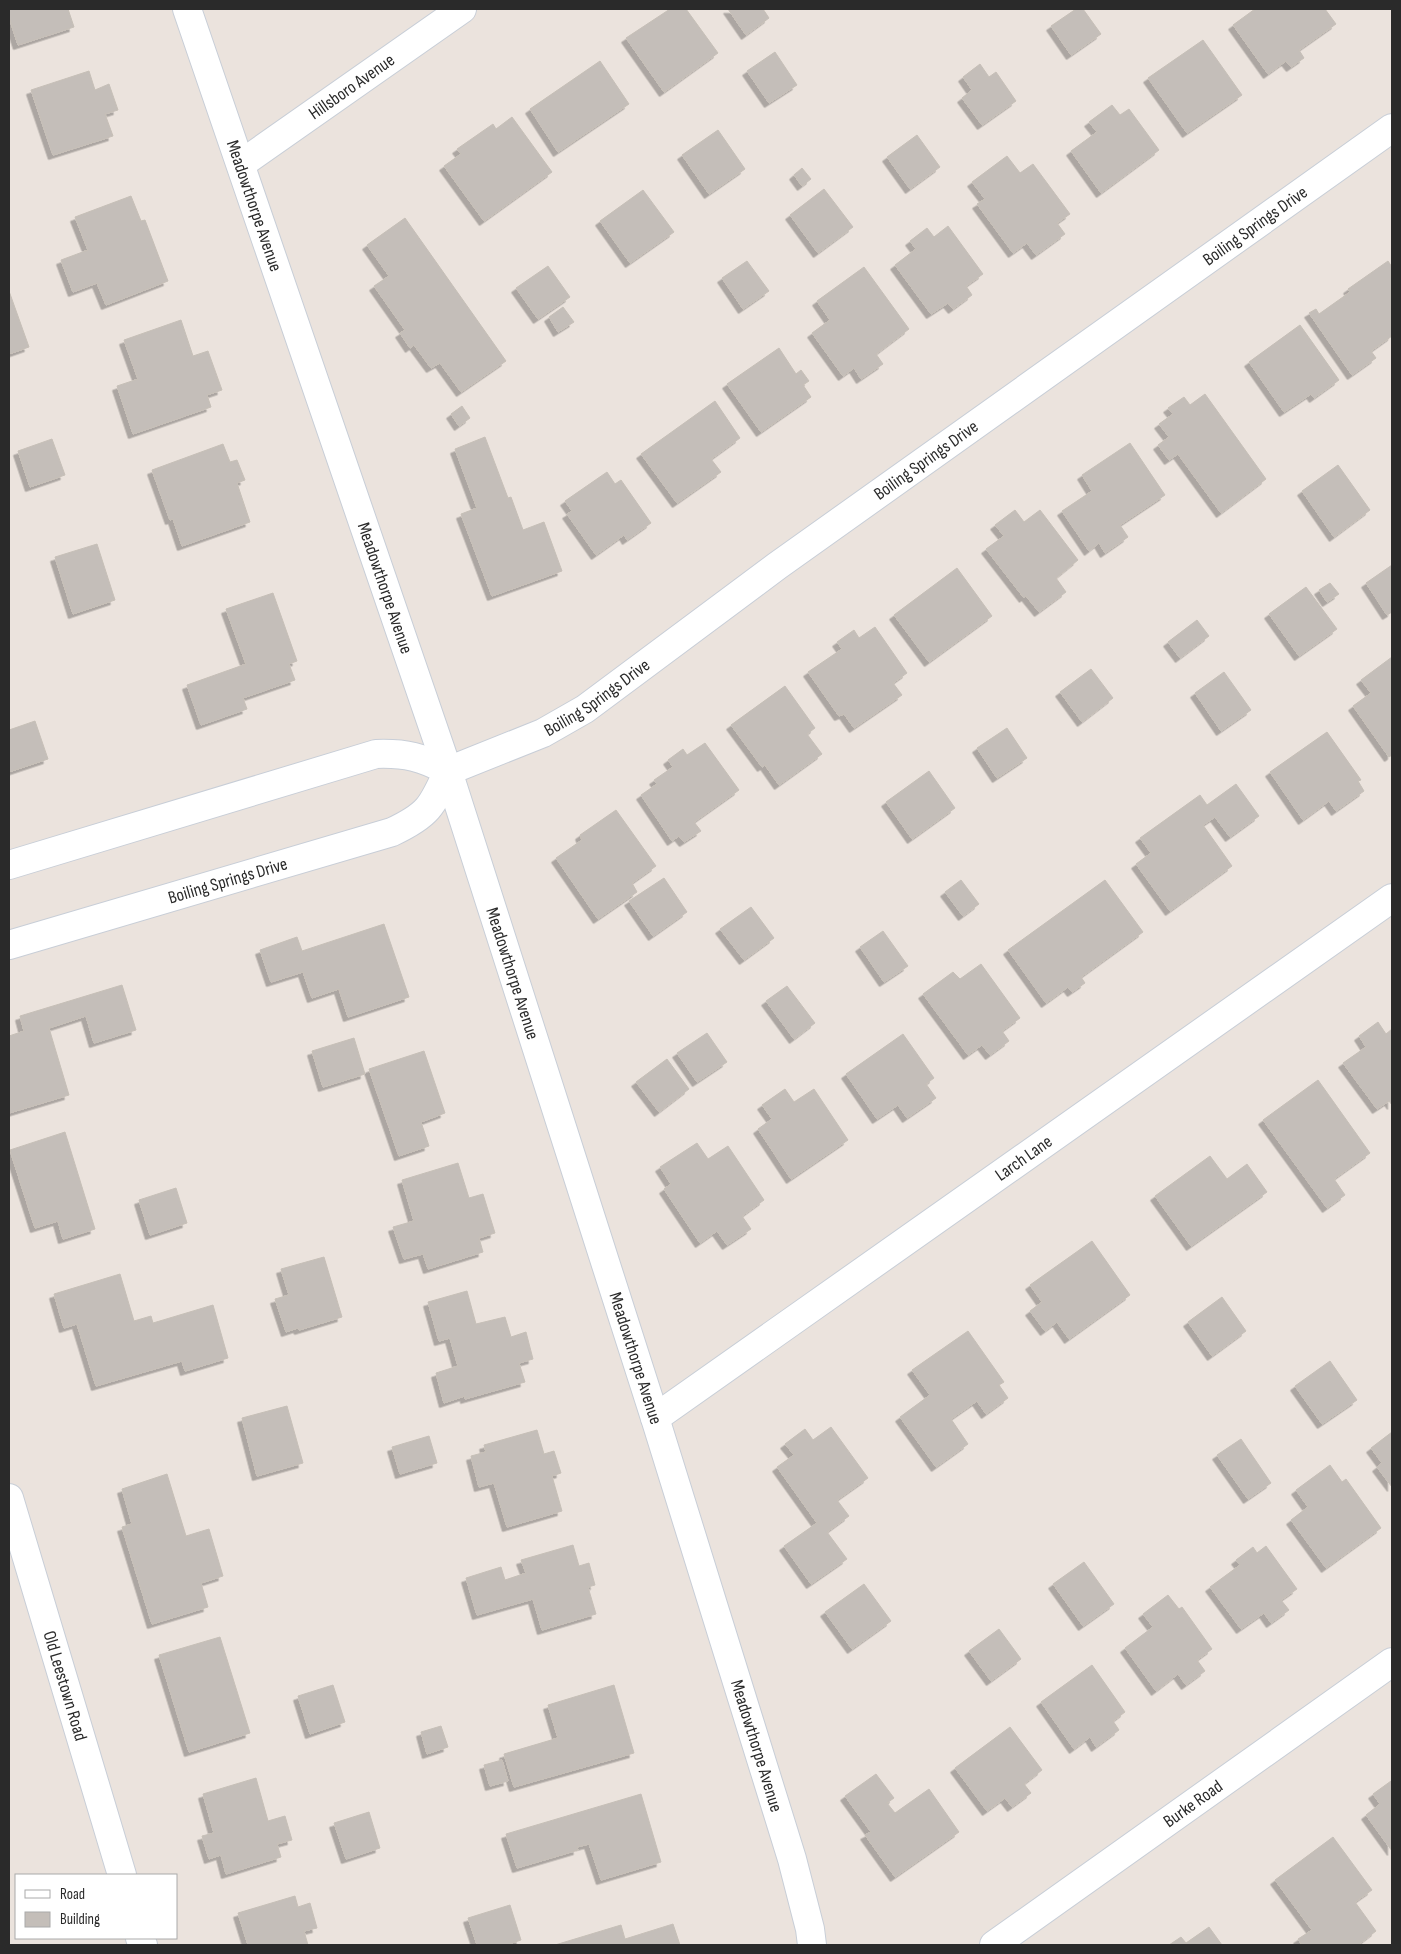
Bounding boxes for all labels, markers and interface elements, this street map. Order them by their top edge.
street label: Hillsboro Avenue [305,50,399,124]
street label: Meadowthorpe Avenue [222,138,286,274]
street label: Boiling Springs Drive [1199,182,1312,270]
street label: Boiling Springs Drive [870,416,982,505]
street label: Meadowthorpe Avenue [353,520,417,657]
street label: Boiling Springs Drive [541,655,654,741]
street label: Boiling Springs Drive [166,853,290,908]
street label: Meadowthorpe Avenue [481,905,543,1042]
street label: Larch Lane [991,1131,1056,1186]
street label: Meadowthorpe Avenue [604,1290,666,1427]
street label: Old Leestown Road [38,1628,91,1743]
street label: Meadowthorpe Avenue [726,1677,787,1815]
street label: Burke Road [1160,1776,1227,1832]
legend [15,1874,178,1939]
text: Road [60,1885,85,1904]
text: Building [60,1910,100,1929]

